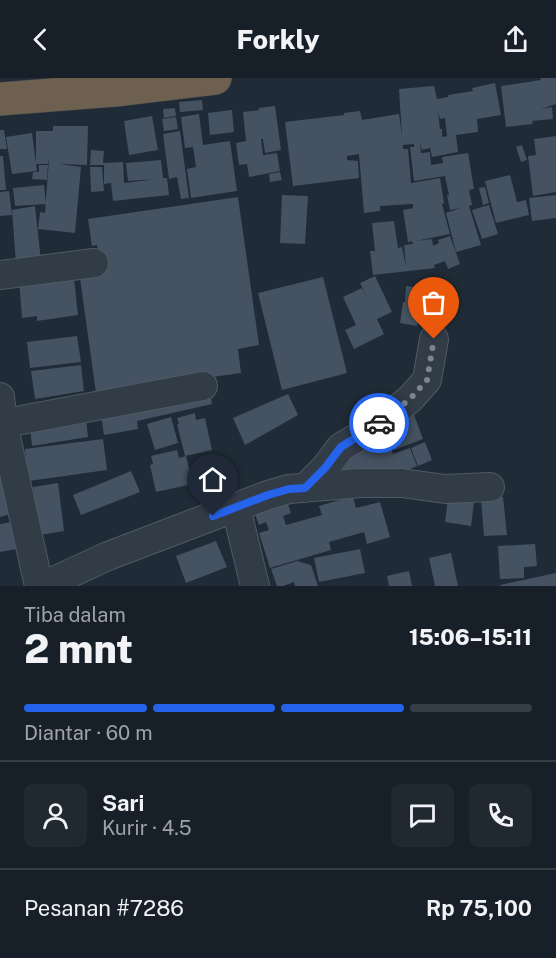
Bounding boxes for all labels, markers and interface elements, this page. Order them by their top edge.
icon: back [24,23,57,56]
text: Forkly [236,23,320,55]
icon: share [499,23,532,56]
pin [408,277,459,339]
icon: bag [417,286,450,319]
courier [349,393,409,453]
icon: car [363,407,396,440]
pin [187,454,238,516]
icon: home [196,463,229,496]
text: Tiba dalam [24,603,126,627]
text: 15:06–15:11 [409,624,532,650]
text: 2 mnt [24,626,133,672]
text: Diantar · 60 m [24,721,152,745]
button: person [24,784,87,847]
button: chat [391,784,454,847]
button: phone [469,784,532,847]
text: Sari [102,790,144,816]
text: Kurir · 4.5 [102,816,192,840]
text: Pesanan #7286 [24,895,184,921]
text: Rp 75,100 [426,895,532,921]

